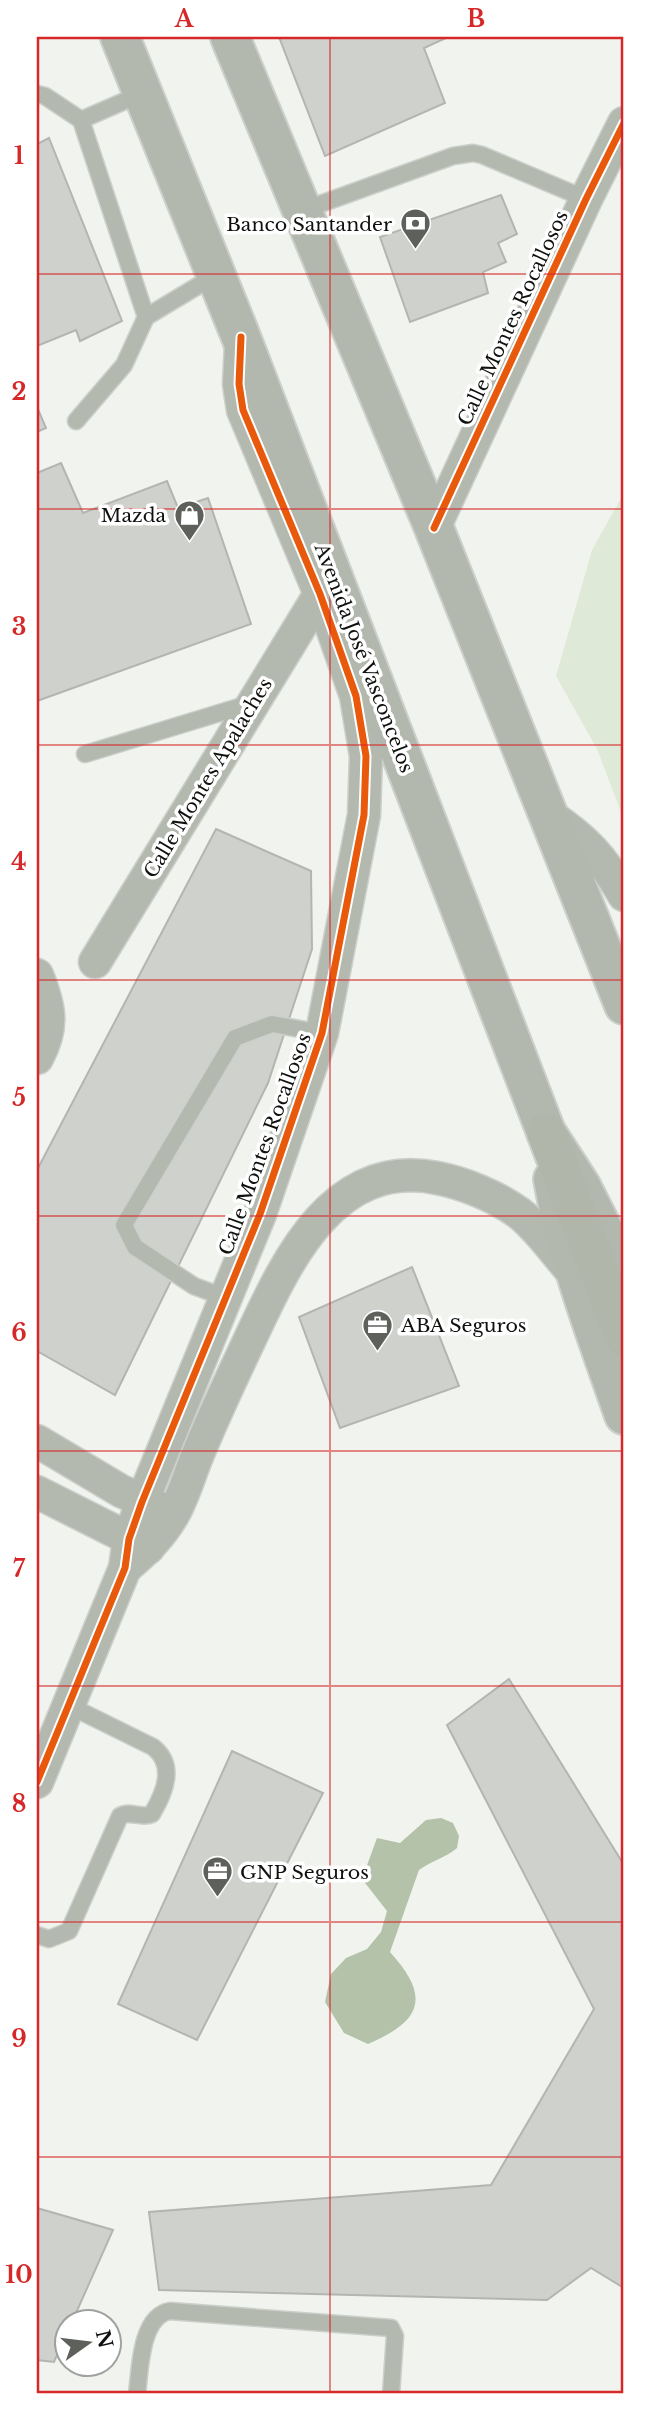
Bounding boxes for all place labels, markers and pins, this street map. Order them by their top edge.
bank icon: Banco Santander [398,207,432,251]
place label: Banco Santander [226,213,392,236]
shop icon: Mazda [172,498,206,542]
place label: Mazda [101,504,166,527]
office icon: ABA Seguros [361,1308,395,1352]
place label: ABA Seguros [400,1314,527,1337]
office icon: GNP Seguros [200,1855,234,1899]
place label: GNP Seguros [240,1861,369,1884]

